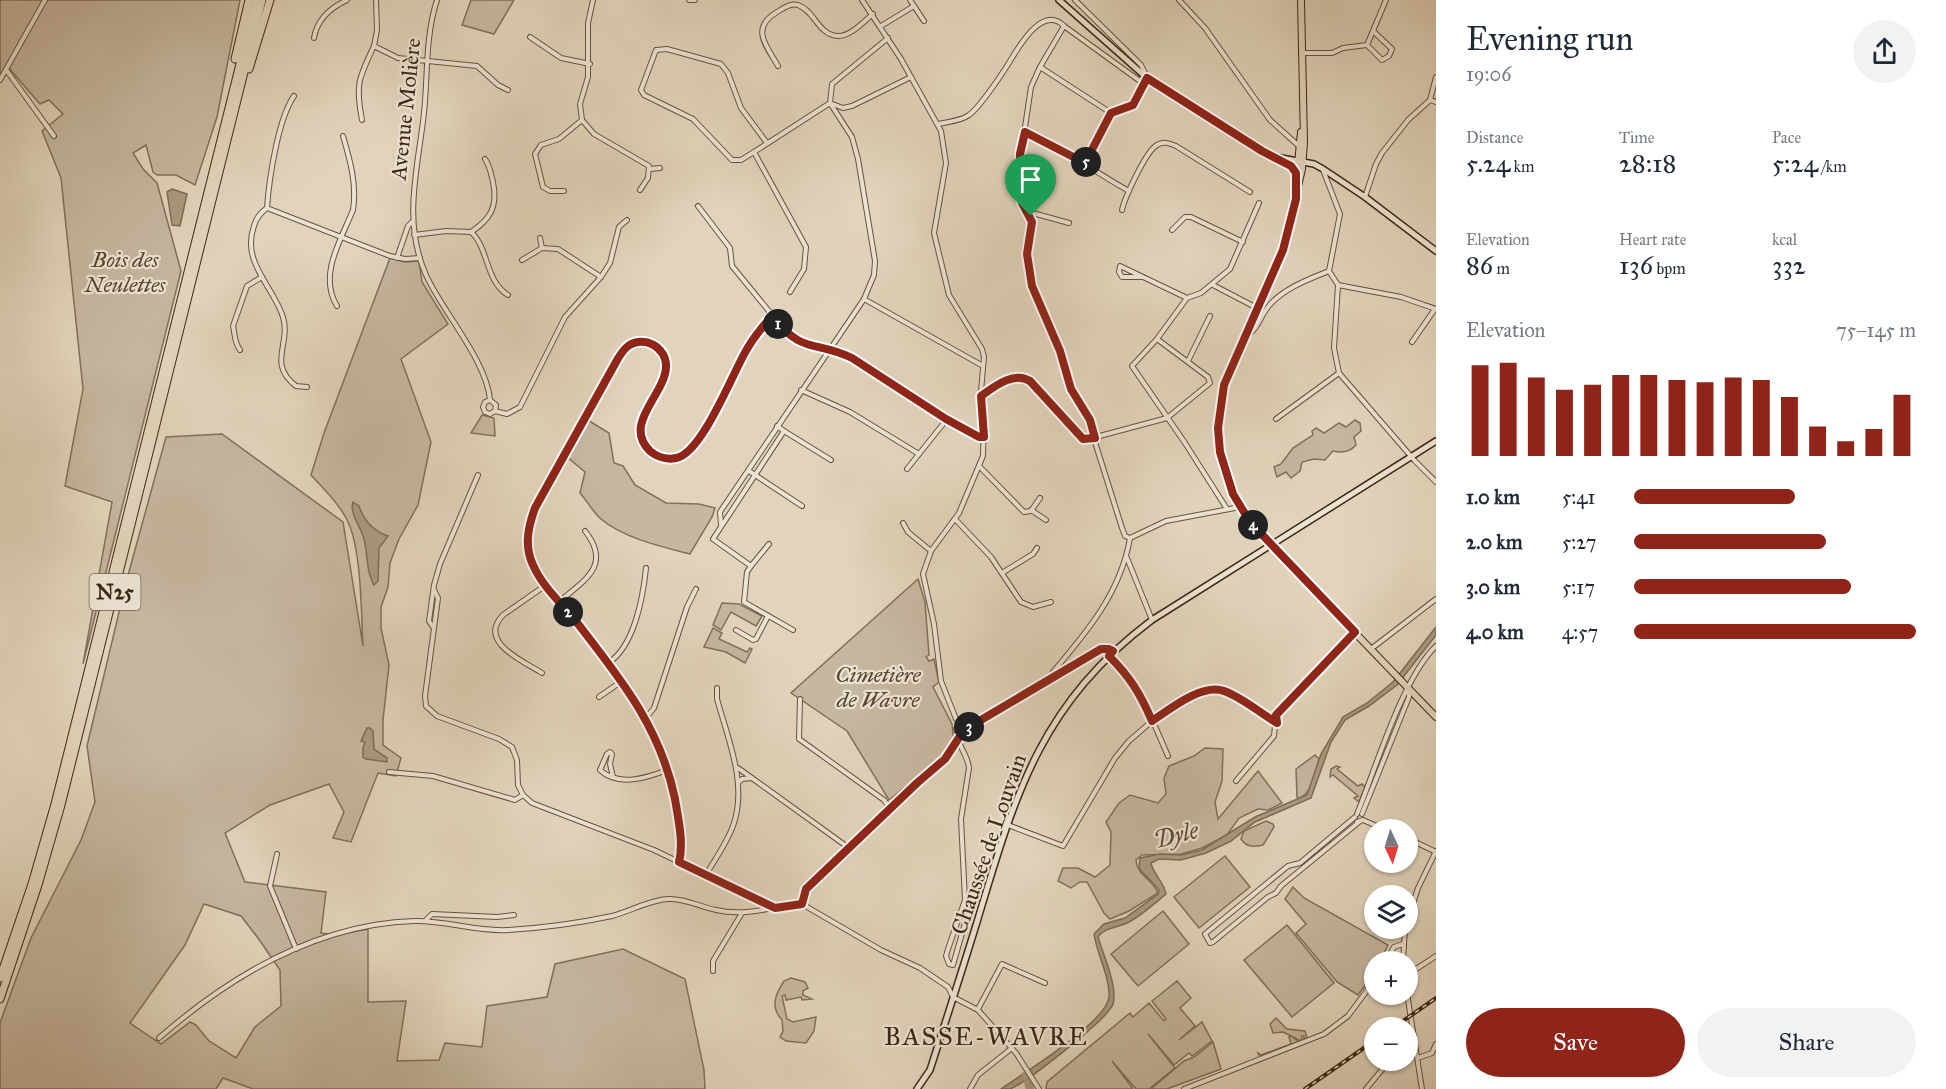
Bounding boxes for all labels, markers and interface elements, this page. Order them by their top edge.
text: Evening run [1466,19,1633,59]
button: share [1853,20,1916,83]
street label: Avenue Molière [385,37,426,182]
text: 19:06 [1466,62,1511,86]
text: Distance [1466,128,1523,147]
text: Time [1619,128,1654,147]
text: Pace [1772,128,1801,147]
pin: 5 [1071,147,1101,177]
text: 5.24 [1466,147,1510,179]
text: 28:18 [1619,147,1676,179]
text: 5:24 [1772,147,1818,179]
text: 5 [1082,152,1090,171]
pin [1005,154,1056,216]
text: km [1510,157,1534,176]
text: /km [1818,157,1847,176]
icon: arrive [1014,163,1047,196]
text: Elevation [1466,230,1530,249]
text: Heart rate [1619,230,1686,249]
text: kcal [1772,230,1797,249]
park label: Bois des Neulettes [83,246,166,298]
text: 86 [1466,249,1493,281]
text: 136 [1619,249,1653,281]
text: 332 [1772,249,1806,281]
text: m [1493,259,1510,278]
text: bpm [1653,259,1686,278]
pin: 1 [763,309,793,339]
text: 1 [775,314,781,333]
text: Elevation [1466,318,1545,342]
text: 75–145 m [1836,318,1916,342]
text: 1.0 km [1466,485,1520,509]
text: 5:41 [1562,485,1595,509]
pin: 4 [1238,510,1268,540]
text: 4 [1249,515,1257,534]
text: 2.0 km [1466,530,1522,554]
text: 5:27 [1562,530,1596,554]
road number: N25 [90,574,140,610]
text: 3.0 km [1466,575,1520,599]
text: 5:17 [1562,575,1595,599]
pin: 2 [553,597,583,627]
text: 2 [564,602,572,621]
text: 4.0 km [1466,620,1524,644]
text: 4:57 [1562,620,1598,644]
park label: Cimetière de Wavre [835,661,922,713]
pin: 3 [954,712,984,742]
text: 3 [966,717,972,736]
street label: Chaussée de Louvain [945,750,1032,938]
water label: Dyle [1151,815,1202,855]
north arrow [1364,819,1418,873]
map controls [1364,819,1418,1071]
button: layers [1364,885,1418,939]
button: + [1364,951,1418,1005]
button: Save [1466,1008,1685,1077]
button: Share [1697,1008,1916,1077]
button: − [1364,1017,1418,1071]
district label: BASSE-WAVRE [884,1020,1088,1052]

